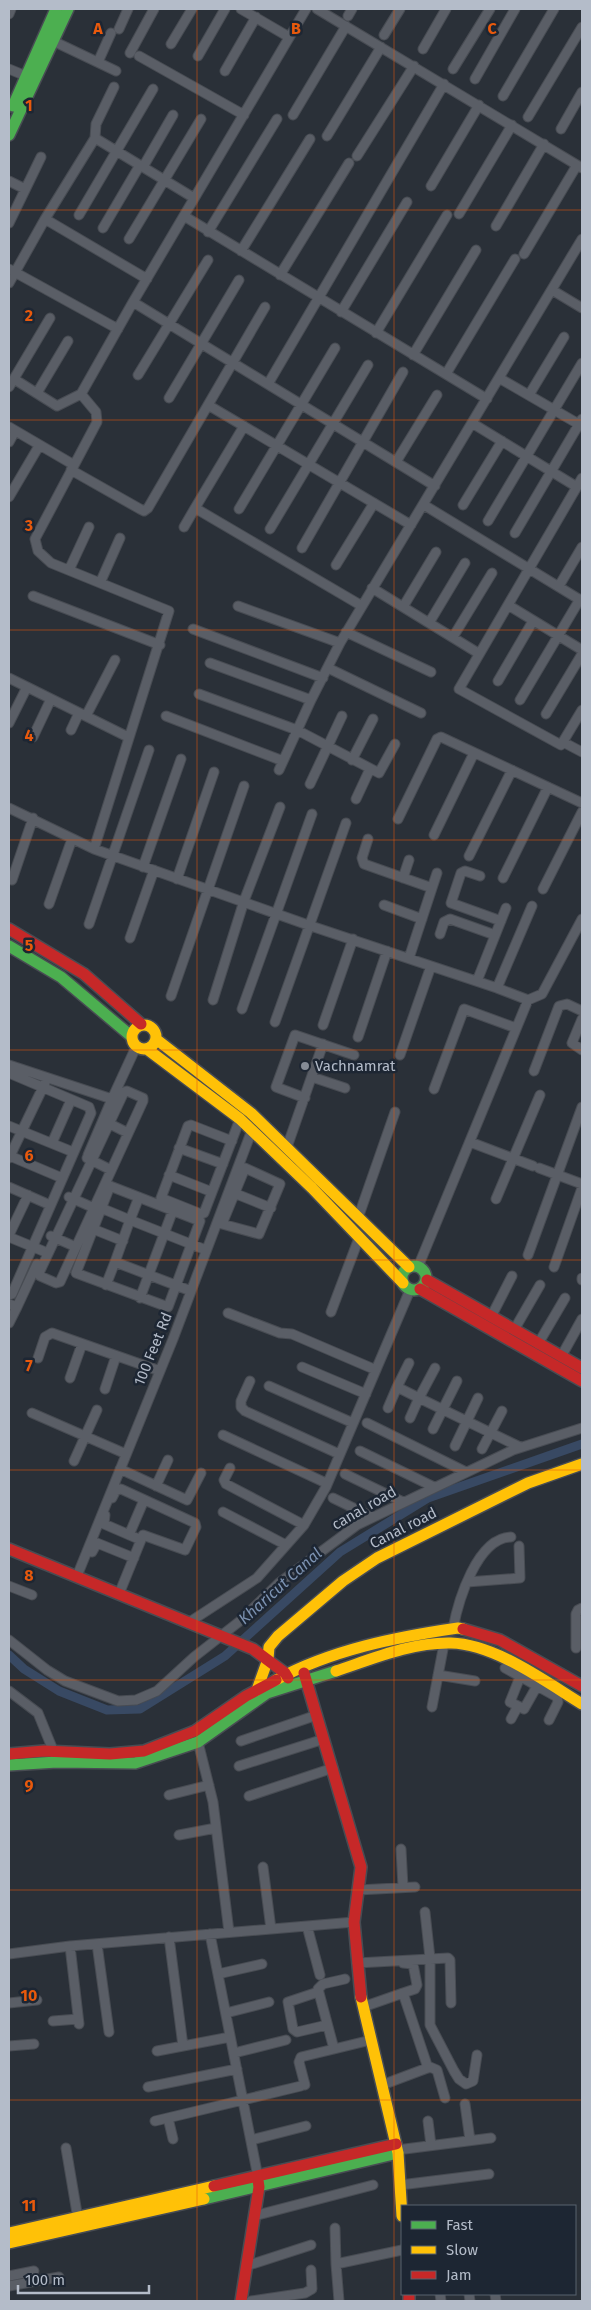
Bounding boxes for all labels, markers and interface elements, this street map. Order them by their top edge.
text: A [92,19,103,38]
text: B [291,19,301,38]
text: C [487,19,497,38]
text: 1 [25,96,33,115]
text: 2 [25,306,33,325]
text: 3 [24,516,33,535]
text: 4 [24,726,34,745]
text: 5 [25,936,34,955]
place label: Vachnamrat [315,1057,396,1075]
marker: Vachnamrat [299,1060,311,1072]
text: 6 [24,1146,34,1165]
street label: 100 Feet Rd [130,1310,176,1388]
text: 7 [25,1356,33,1375]
street label: canal road [329,1482,399,1534]
street label: Canal road [367,1503,439,1553]
water label: Kharicut Canal [234,1544,326,1628]
text: 8 [24,1566,34,1585]
text: 9 [25,1776,34,1795]
text: 10 [21,1986,37,2005]
text: 11 [22,2196,36,2215]
legend [401,2205,576,2295]
text: Fast [446,2216,473,2234]
text: Slow [446,2241,478,2259]
scale bar [18,2262,149,2294]
text: Jam [446,2266,472,2284]
text: 100 m [25,2271,65,2289]

